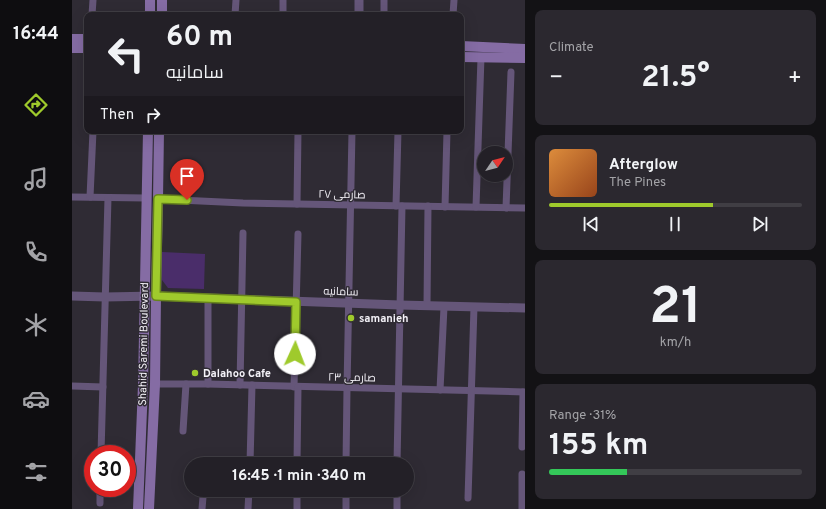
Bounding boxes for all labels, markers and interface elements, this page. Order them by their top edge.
text: 60 m [166,20,233,56]
text: 16:44 [13,23,59,46]
icon: left [100,28,152,80]
text: Climate [549,40,594,56]
text: 21.5° [641,60,710,97]
text: سامانیه [166,62,224,85]
text: − [549,65,563,92]
text: + [788,65,802,92]
icon: directions [22,91,50,119]
icon: right [142,104,164,126]
text: Then [100,106,134,125]
north arrow [477,146,513,182]
map controls [477,146,513,182]
text: Afterglow [609,156,678,175]
pin [170,159,204,200]
icon: music [22,165,50,193]
icon: arrive [176,165,198,187]
text: The Pines [609,175,666,191]
street label: صارمی ۲۷ [318,188,366,202]
icon: previous [580,213,602,235]
icon: pause [664,213,686,235]
icon: next [749,213,771,235]
icon: phone [22,238,50,266]
text: 21 [649,276,702,342]
street label: Shahid Saremi Boulevard [136,282,152,406]
street label: سامانیه [323,284,359,300]
icon: climate [22,311,50,339]
place label: samanieh [359,312,409,326]
marker: samanieh [346,313,356,323]
position arrow [274,333,316,375]
text: km/h [660,335,691,351]
place label: Dalahoo Cafe [203,367,271,381]
marker: Dalahoo Cafe [190,368,200,378]
street label: صارمی ۲۳ [328,371,376,385]
icon: car [22,385,50,413]
text: Range · 31% [549,408,616,424]
text: 155 km [549,428,648,465]
speed limit sign: 30 [84,445,136,497]
icon: filters [22,458,50,486]
text: 16:45 · 1 min · 340 m [232,467,366,486]

